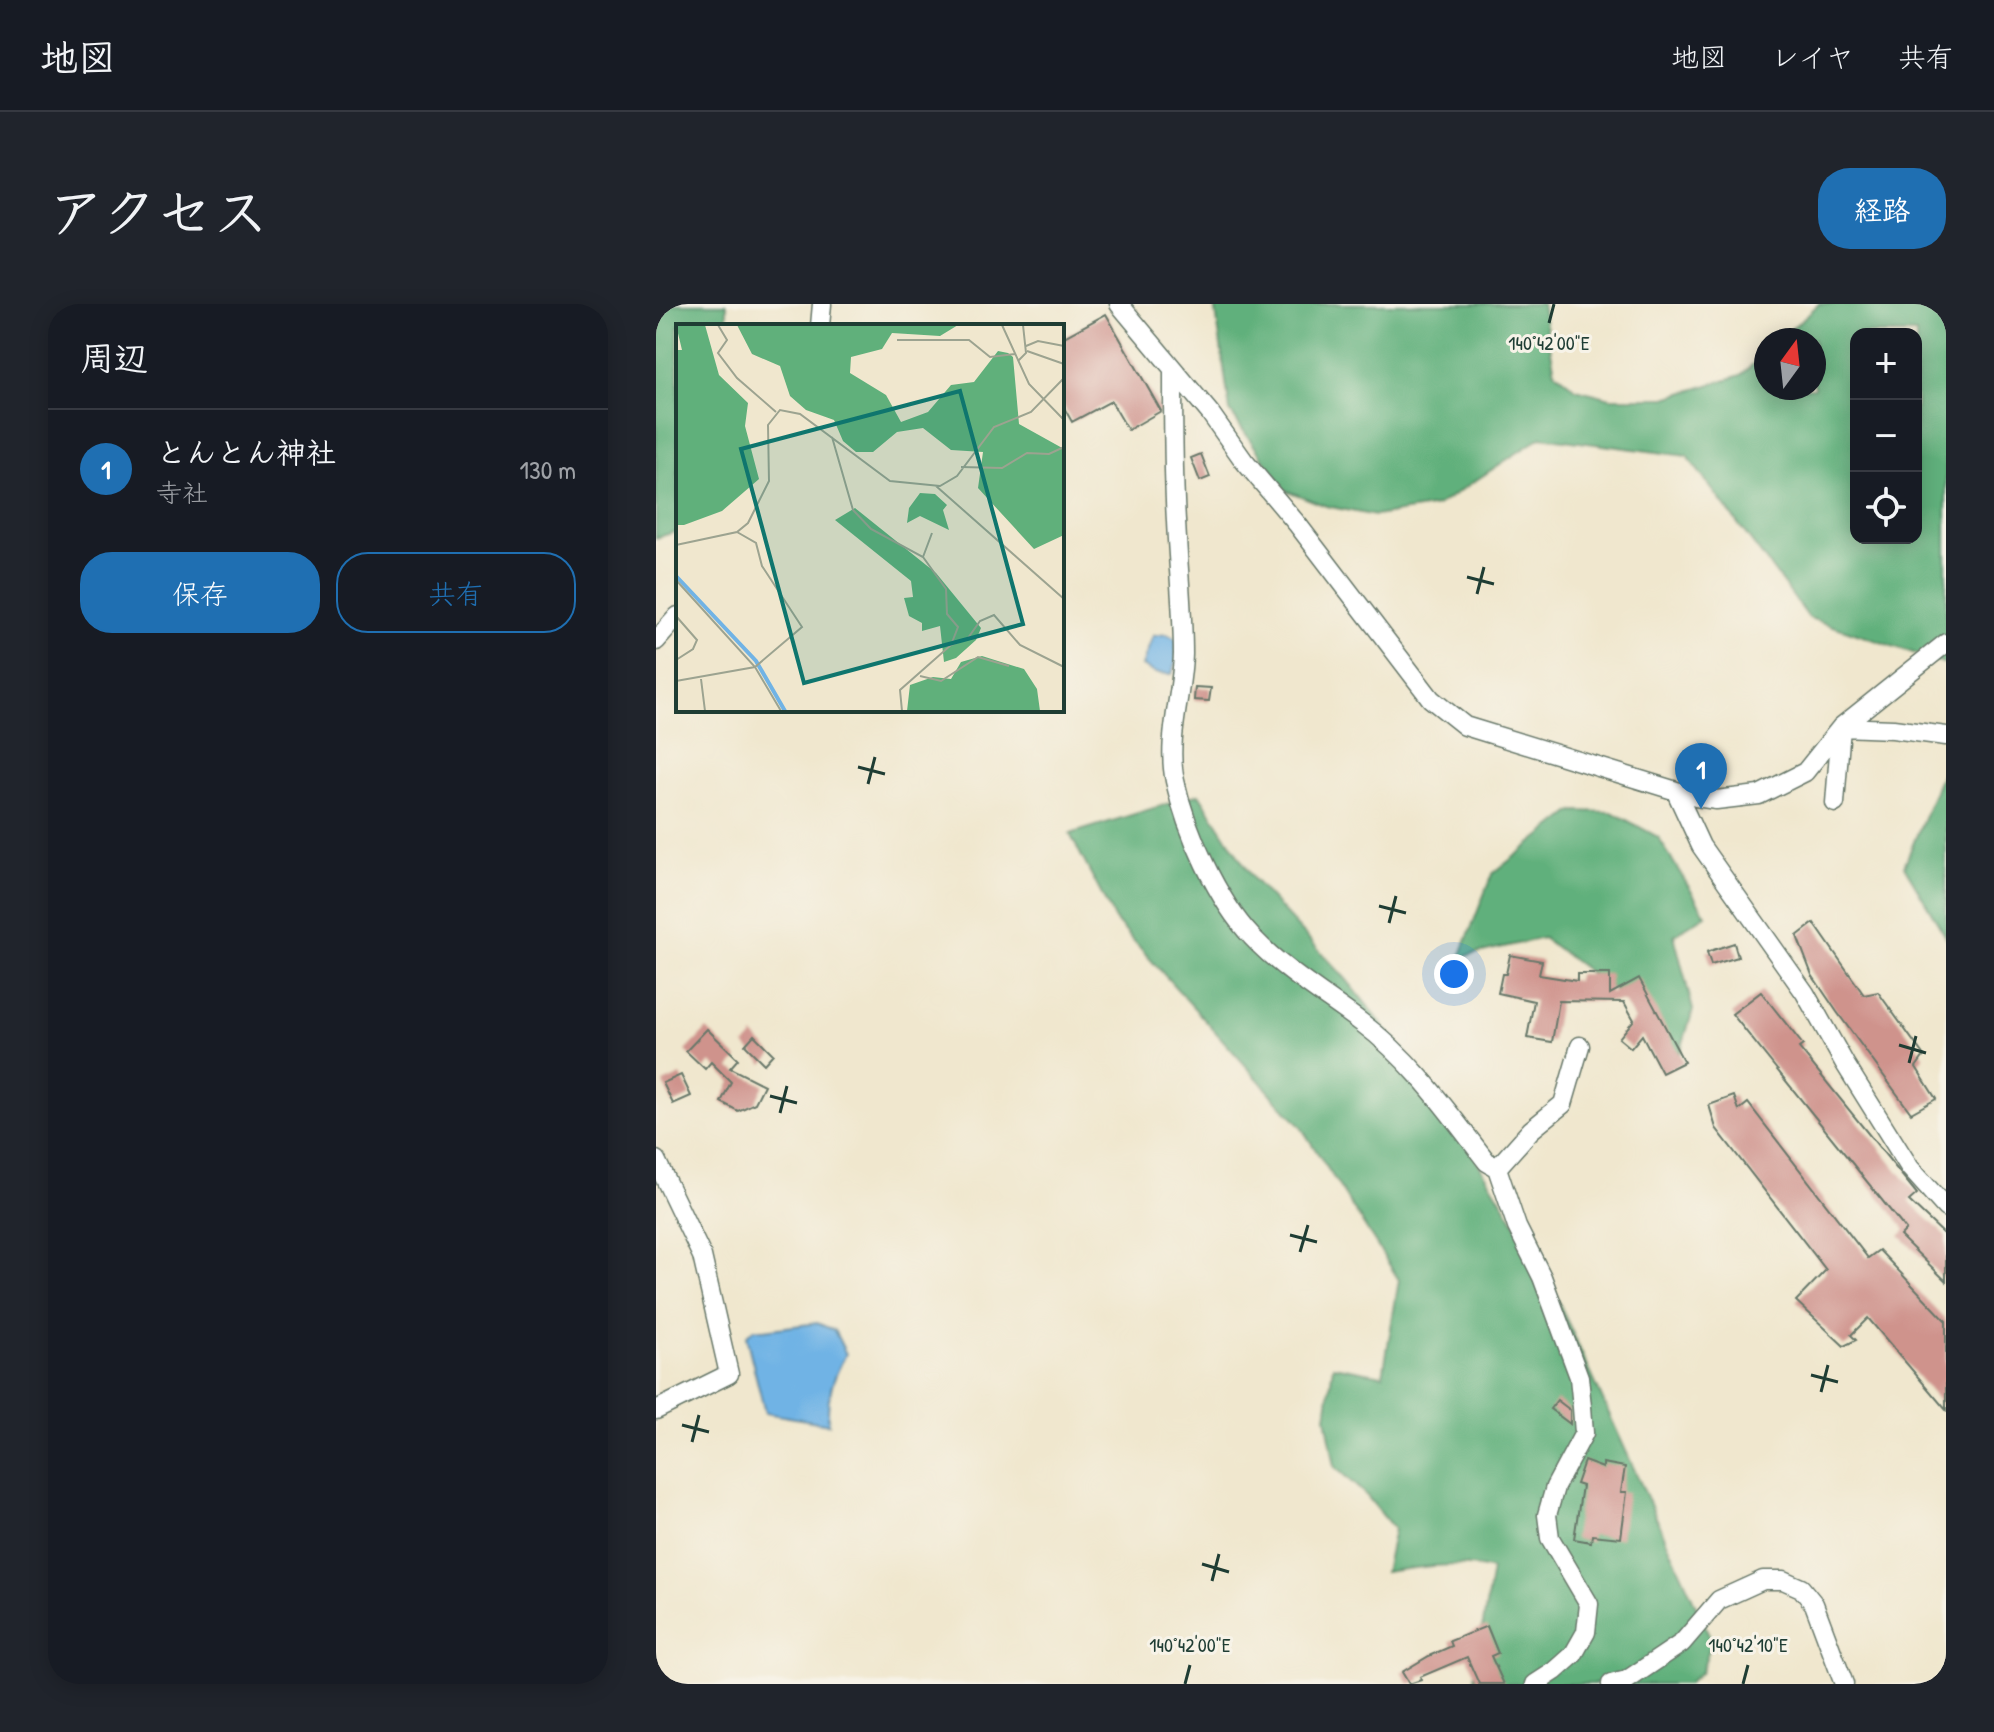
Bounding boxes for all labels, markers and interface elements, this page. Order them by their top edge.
text: 地図 [40,31,116,83]
text: 地図 [1671,38,1727,76]
text: レイヤ [1771,38,1854,76]
text: 共有 [1898,38,1954,76]
button: 経路 [1818,168,1946,249]
text: アクセス [48,174,269,249]
inset map [676,324,1064,712]
north arrow [1754,328,1826,400]
map controls [1850,328,1922,544]
button: + [1850,328,1922,400]
text: 140°42'00"E [1508,329,1590,356]
text: 周辺 [80,335,148,381]
button: − [1850,400,1922,472]
text: とんとん神社 [156,432,336,472]
text: 1 [101,452,111,487]
text: 130 m [520,452,576,487]
button: locate [1850,472,1922,544]
text: 寺社 [156,475,208,510]
button: 保存 [80,552,320,633]
button: 共有 [336,552,576,633]
pin: 1 [1675,743,1727,809]
your location [1434,954,1474,994]
text: 140°42'00"E [1149,1631,1231,1658]
text: 140°42'10"E [1708,1631,1788,1658]

